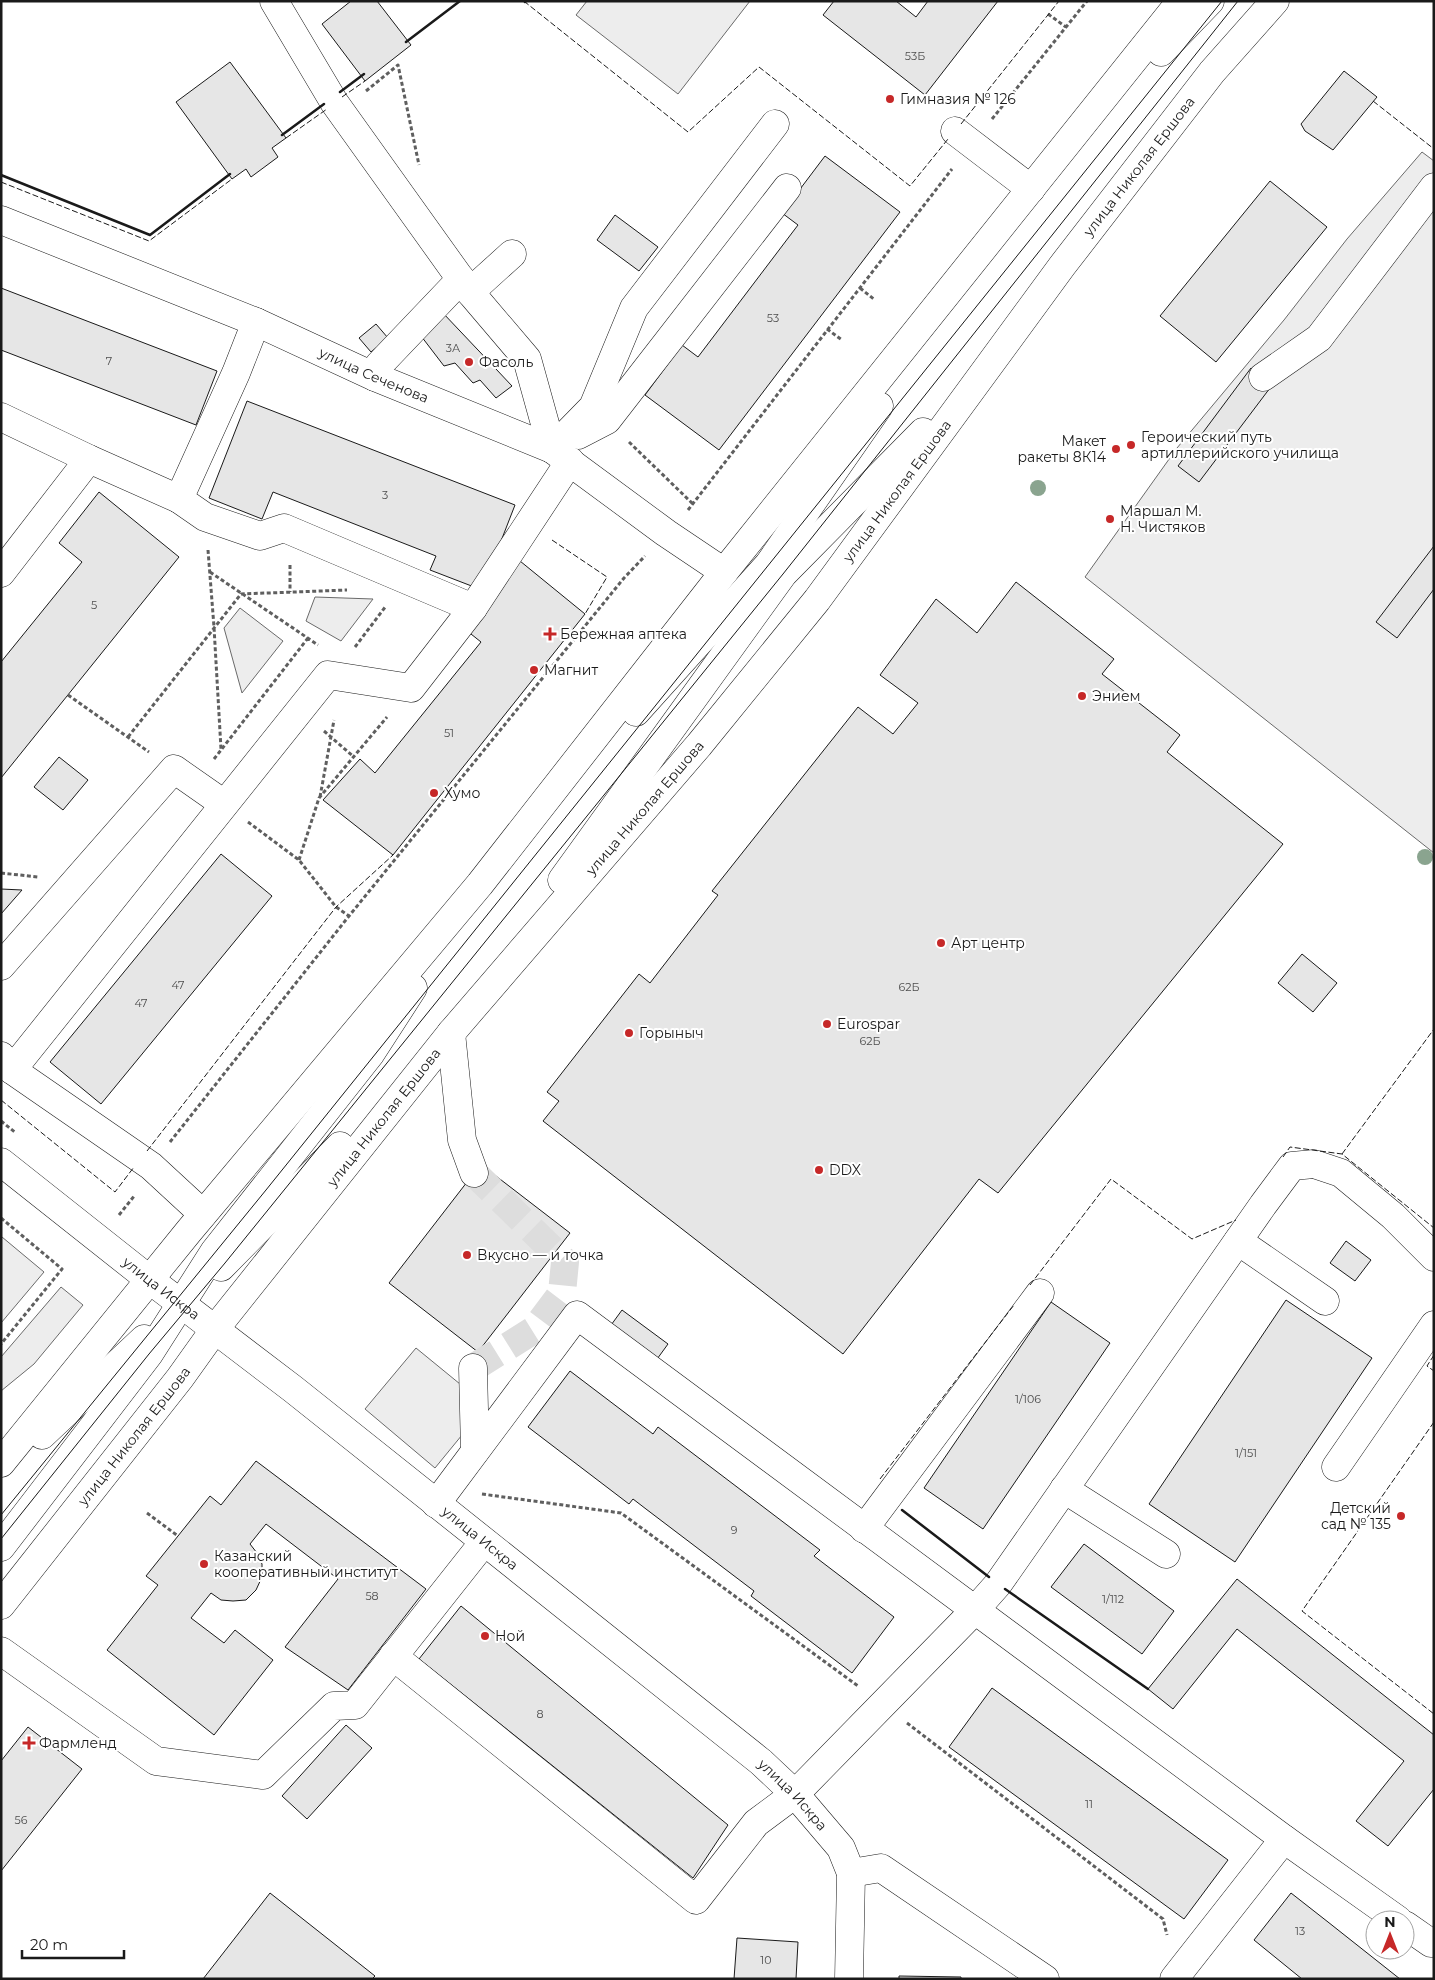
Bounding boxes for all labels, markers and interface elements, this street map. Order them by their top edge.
house number: 53Б [905,49,925,63]
place label: Гимназия № 126 [900,90,1016,108]
marker: Гимназия № 126 [884,93,896,105]
street label: улица Николая Ершова [1079,93,1199,241]
house number: 53 [767,311,779,325]
house number: 3А [446,341,461,355]
street label: улица Сеченова [315,343,431,407]
place label: Фасоль [479,353,533,371]
house number: 7 [106,354,112,368]
marker: Фасоль [463,356,475,368]
street label: улица Николая Ершова [838,416,955,567]
place label: Героический путь артиллерийского училища [1141,428,1339,462]
place label: Макет ракеты 8К14 [1018,432,1107,466]
marker: Героический путь артиллерийского училища [1125,439,1137,451]
marker: Макет ракеты 8К14 [1110,443,1122,455]
house number: 3 [382,488,388,502]
place label: Маршал М. Н. Чистяков [1120,502,1206,536]
marker: Маршал М. Н. Чистяков [1104,513,1116,525]
house number: 5 [91,598,97,612]
place label: Бережная аптека [560,625,687,643]
marker: Бережная аптека [544,628,556,640]
place label: Магнит [544,661,598,679]
marker: Магнит [528,664,540,676]
place label: Энием [1092,687,1141,705]
marker: Энием [1076,690,1088,702]
house number: 51 [444,726,454,740]
street label: улица Николая Ершова [581,737,708,880]
place label: Хумо [444,784,481,802]
marker: Хумо [428,787,440,799]
place label: Арт центр [951,934,1025,952]
marker: Арт центр [935,937,947,949]
house number: 47 [171,978,185,992]
house number: 62Б [899,980,919,994]
house number: 47 [134,996,148,1010]
place label: Eurospar [837,1015,900,1033]
marker: Eurospar [821,1018,833,1030]
place label: Горыныч [639,1024,704,1042]
marker: Горыныч [623,1027,635,1039]
house number: 62Б [860,1034,880,1048]
street label: улица Николая Ершова [322,1044,444,1191]
place label: DDX [829,1161,861,1179]
marker: DDX [813,1164,825,1176]
place label: Вкусно — и точка [477,1246,604,1264]
marker: Вкусно — и точка [461,1249,473,1261]
street label: улица Искра [118,1252,203,1324]
street label: улица Николая Ершова [73,1363,194,1510]
house number: 1/106 [1015,1392,1041,1406]
house number: 1/151 [1235,1446,1257,1460]
place label: Детский сад № 135 [1321,1499,1391,1533]
street label: улица Искра [437,1501,522,1574]
marker: Детский сад № 135 [1395,1510,1407,1522]
house number: 9 [731,1523,738,1537]
place label: Казанский кооперативный институт [214,1547,399,1581]
marker: Казанский кооперативный институт [198,1558,210,1570]
house number: 58 [365,1589,379,1603]
house number: 1/112 [1102,1592,1124,1606]
place label: Ной [495,1627,525,1645]
marker: Ной [479,1630,491,1642]
house number: 8 [536,1707,544,1721]
place label: Фармленд [39,1734,117,1752]
marker: Фармленд [23,1737,35,1749]
street label: улица Искра [754,1754,831,1834]
house number: 11 [1085,1797,1093,1811]
house number: 56 [15,1813,28,1827]
north arrow [1365,1910,1415,1960]
text: N [1384,1913,1396,1931]
house number: 13 [1295,1924,1305,1938]
scale bar [22,1928,125,1960]
text: 20 m [30,1935,68,1954]
house number: 10 [760,1953,772,1967]

